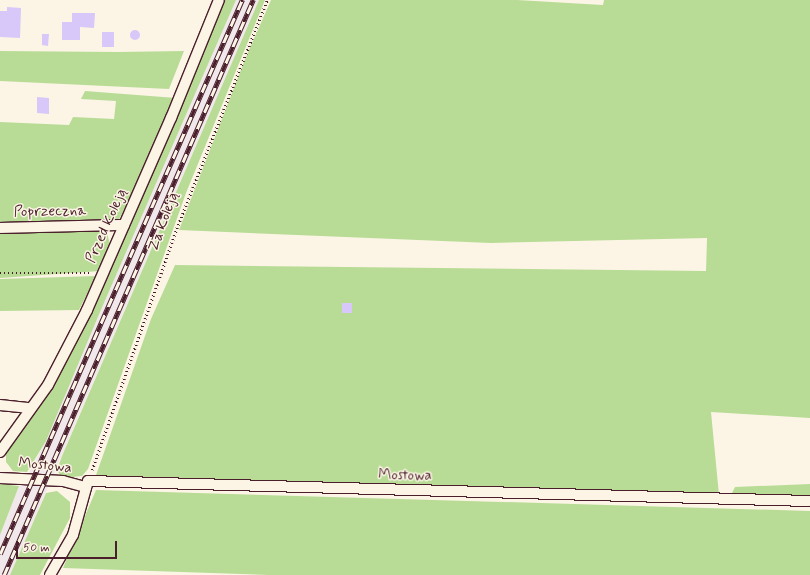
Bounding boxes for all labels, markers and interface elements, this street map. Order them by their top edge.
street label: Przed Koleją [82,186,132,266]
street label: Za Koleją [145,190,183,254]
street label: Poprzeczna [14,202,86,222]
street label: Mostowa [17,454,73,478]
street label: Mostowa [378,467,432,485]
scale bar [18,533,119,559]
text: 50 m [23,540,50,556]

